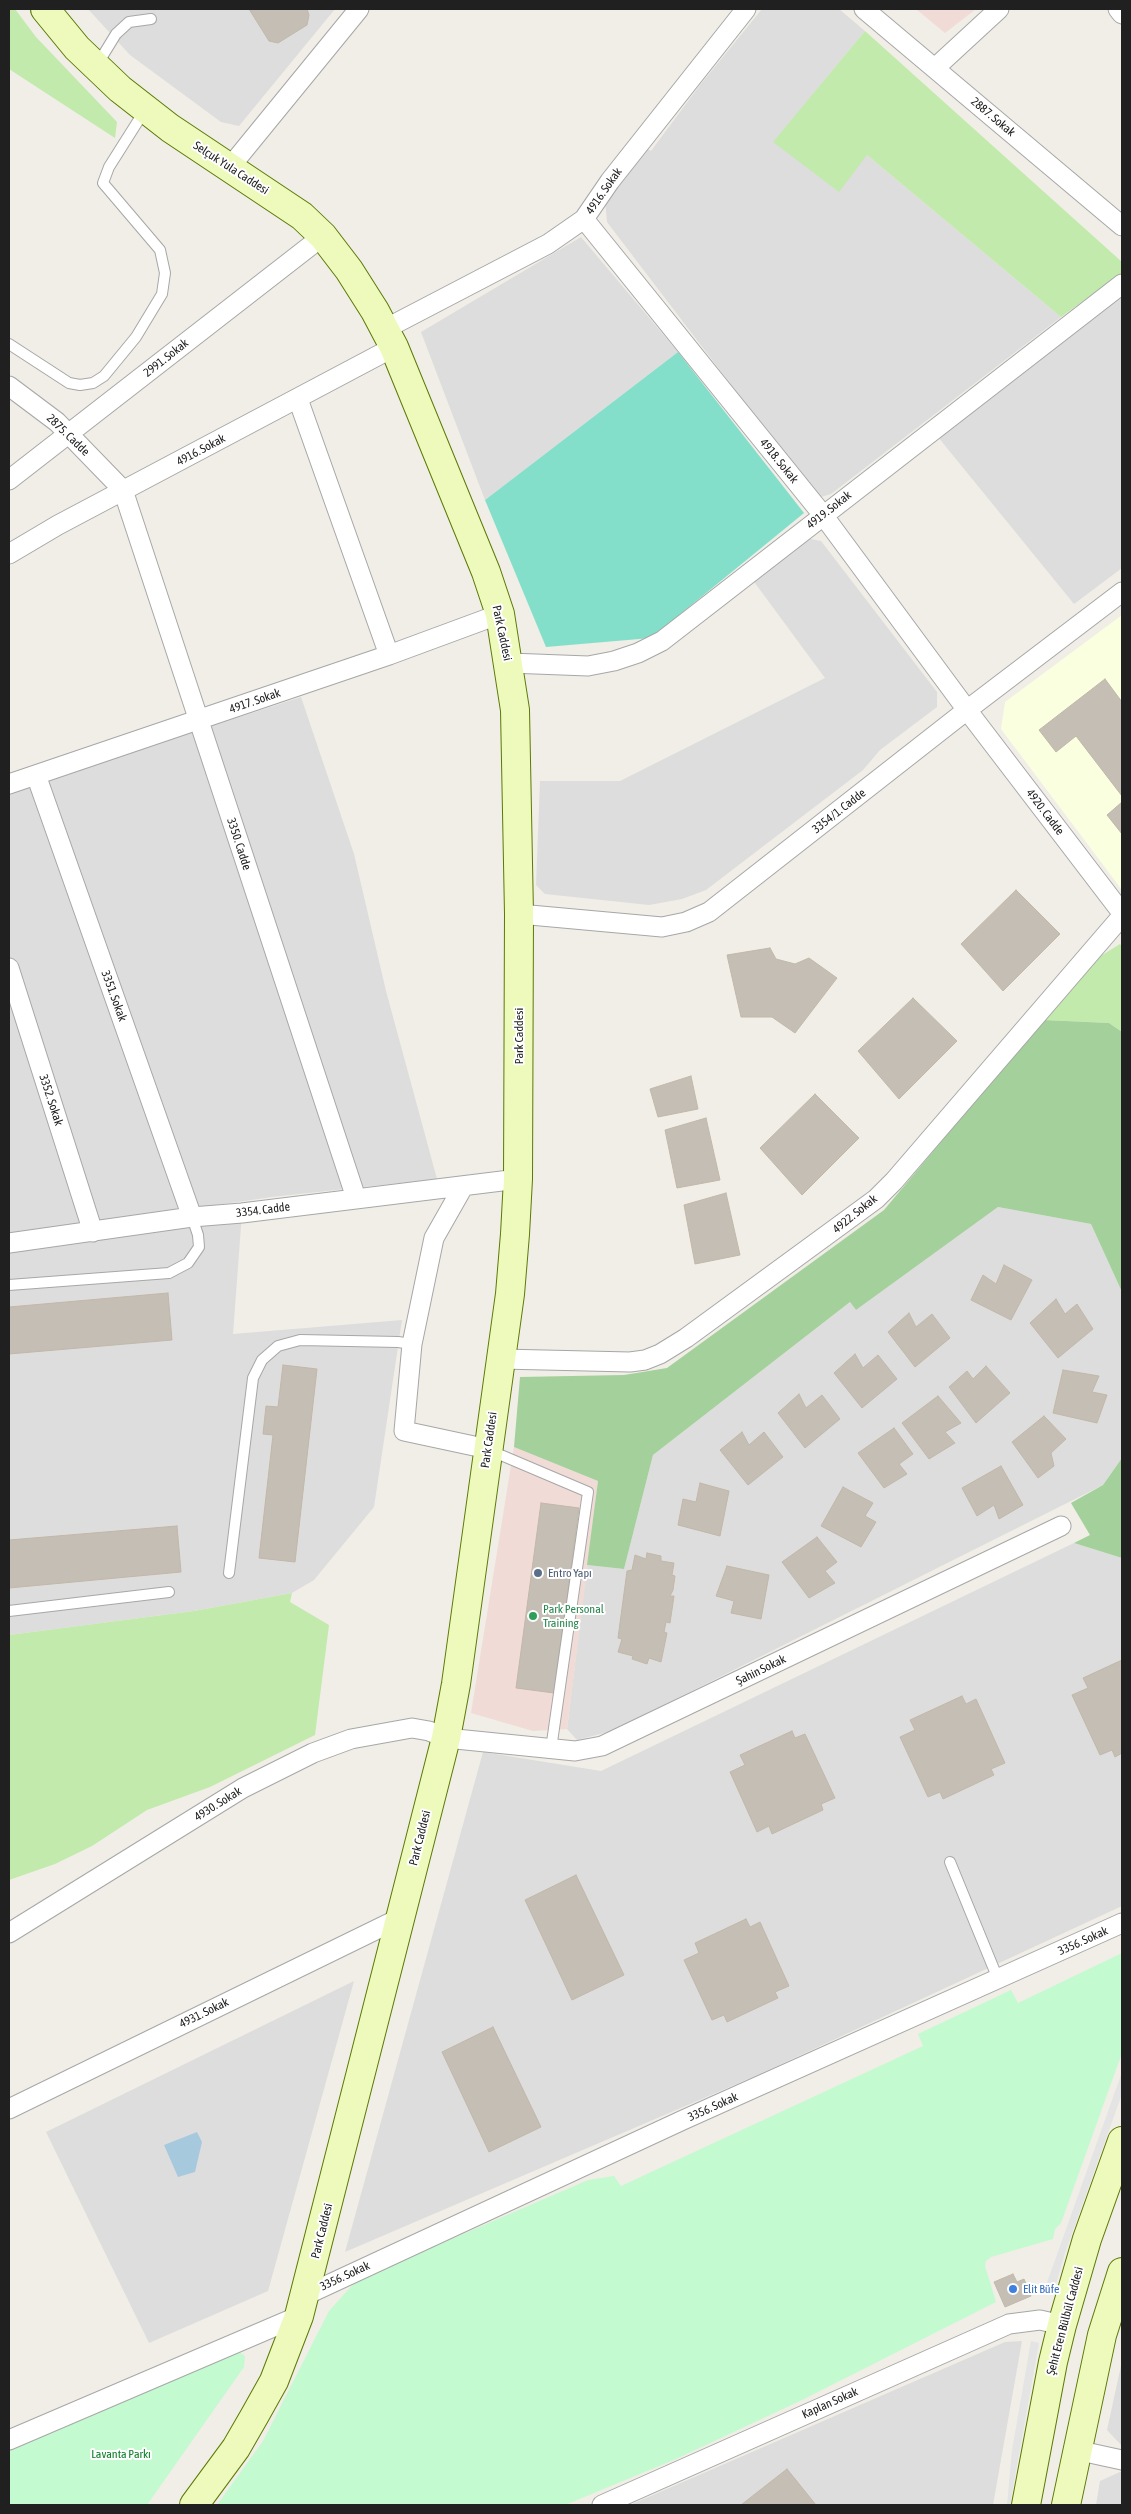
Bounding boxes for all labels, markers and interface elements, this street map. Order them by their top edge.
street label: 2887. Sokak [968,94,1018,140]
street label: Selçuk Yula Caddesi [191,138,271,198]
street label: 4916. Sokak [583,165,625,217]
street label: 2991. Sokak [141,336,191,380]
street label: 2875. Cadde [44,411,92,459]
street label: 4916. Sokak [174,431,228,469]
street label: 4918. Sokak [757,436,801,486]
street label: 4919. Sokak [804,488,854,532]
street label: Park Caddesi [489,604,515,662]
street label: 4917. Sokak [228,686,282,716]
street label: 3354/1. Cadde [809,786,869,836]
street label: 4920. Cadde [1023,786,1067,838]
street label: 3350. Cadde [224,816,254,872]
street label: 3351. Sokak [98,969,130,1023]
street label: Park Caddesi [512,1008,526,1064]
street label: 3352. Sokak [36,1072,66,1128]
street label: 4922. Sokak [830,1192,880,1236]
street label: 3354. Cadde [235,1200,291,1220]
street label: Park Caddesi [478,1411,500,1469]
place label: Entro Yapı [548,1566,592,1580]
marker: Entro Yapı [532,1567,544,1579]
place label: Park Personal Training [543,1602,604,1630]
marker: Park Personal Training [527,1610,539,1622]
street label: Şahin Sokak [734,1652,788,1688]
street label: 4930. Sokak [192,1784,244,1824]
street label: Park Caddesi [406,1809,434,1867]
street label: 3356. Sokak [1056,1924,1110,1958]
street label: 4931. Sokak [177,1995,231,2031]
street label: 3356. Sokak [686,2090,740,2124]
street label: Park Caddesi [308,2202,336,2260]
street label: 3356. Sokak [318,2258,372,2294]
street label: Şehit Eren Bülbül Caddesi [1044,2265,1086,2377]
place label: Elit Büfe [1023,2282,1059,2296]
marker: Elit Büfe [1007,2283,1019,2295]
street label: Kaplan Sokak [800,2384,860,2422]
park label: Lavanta Parkı [91,2447,151,2461]

